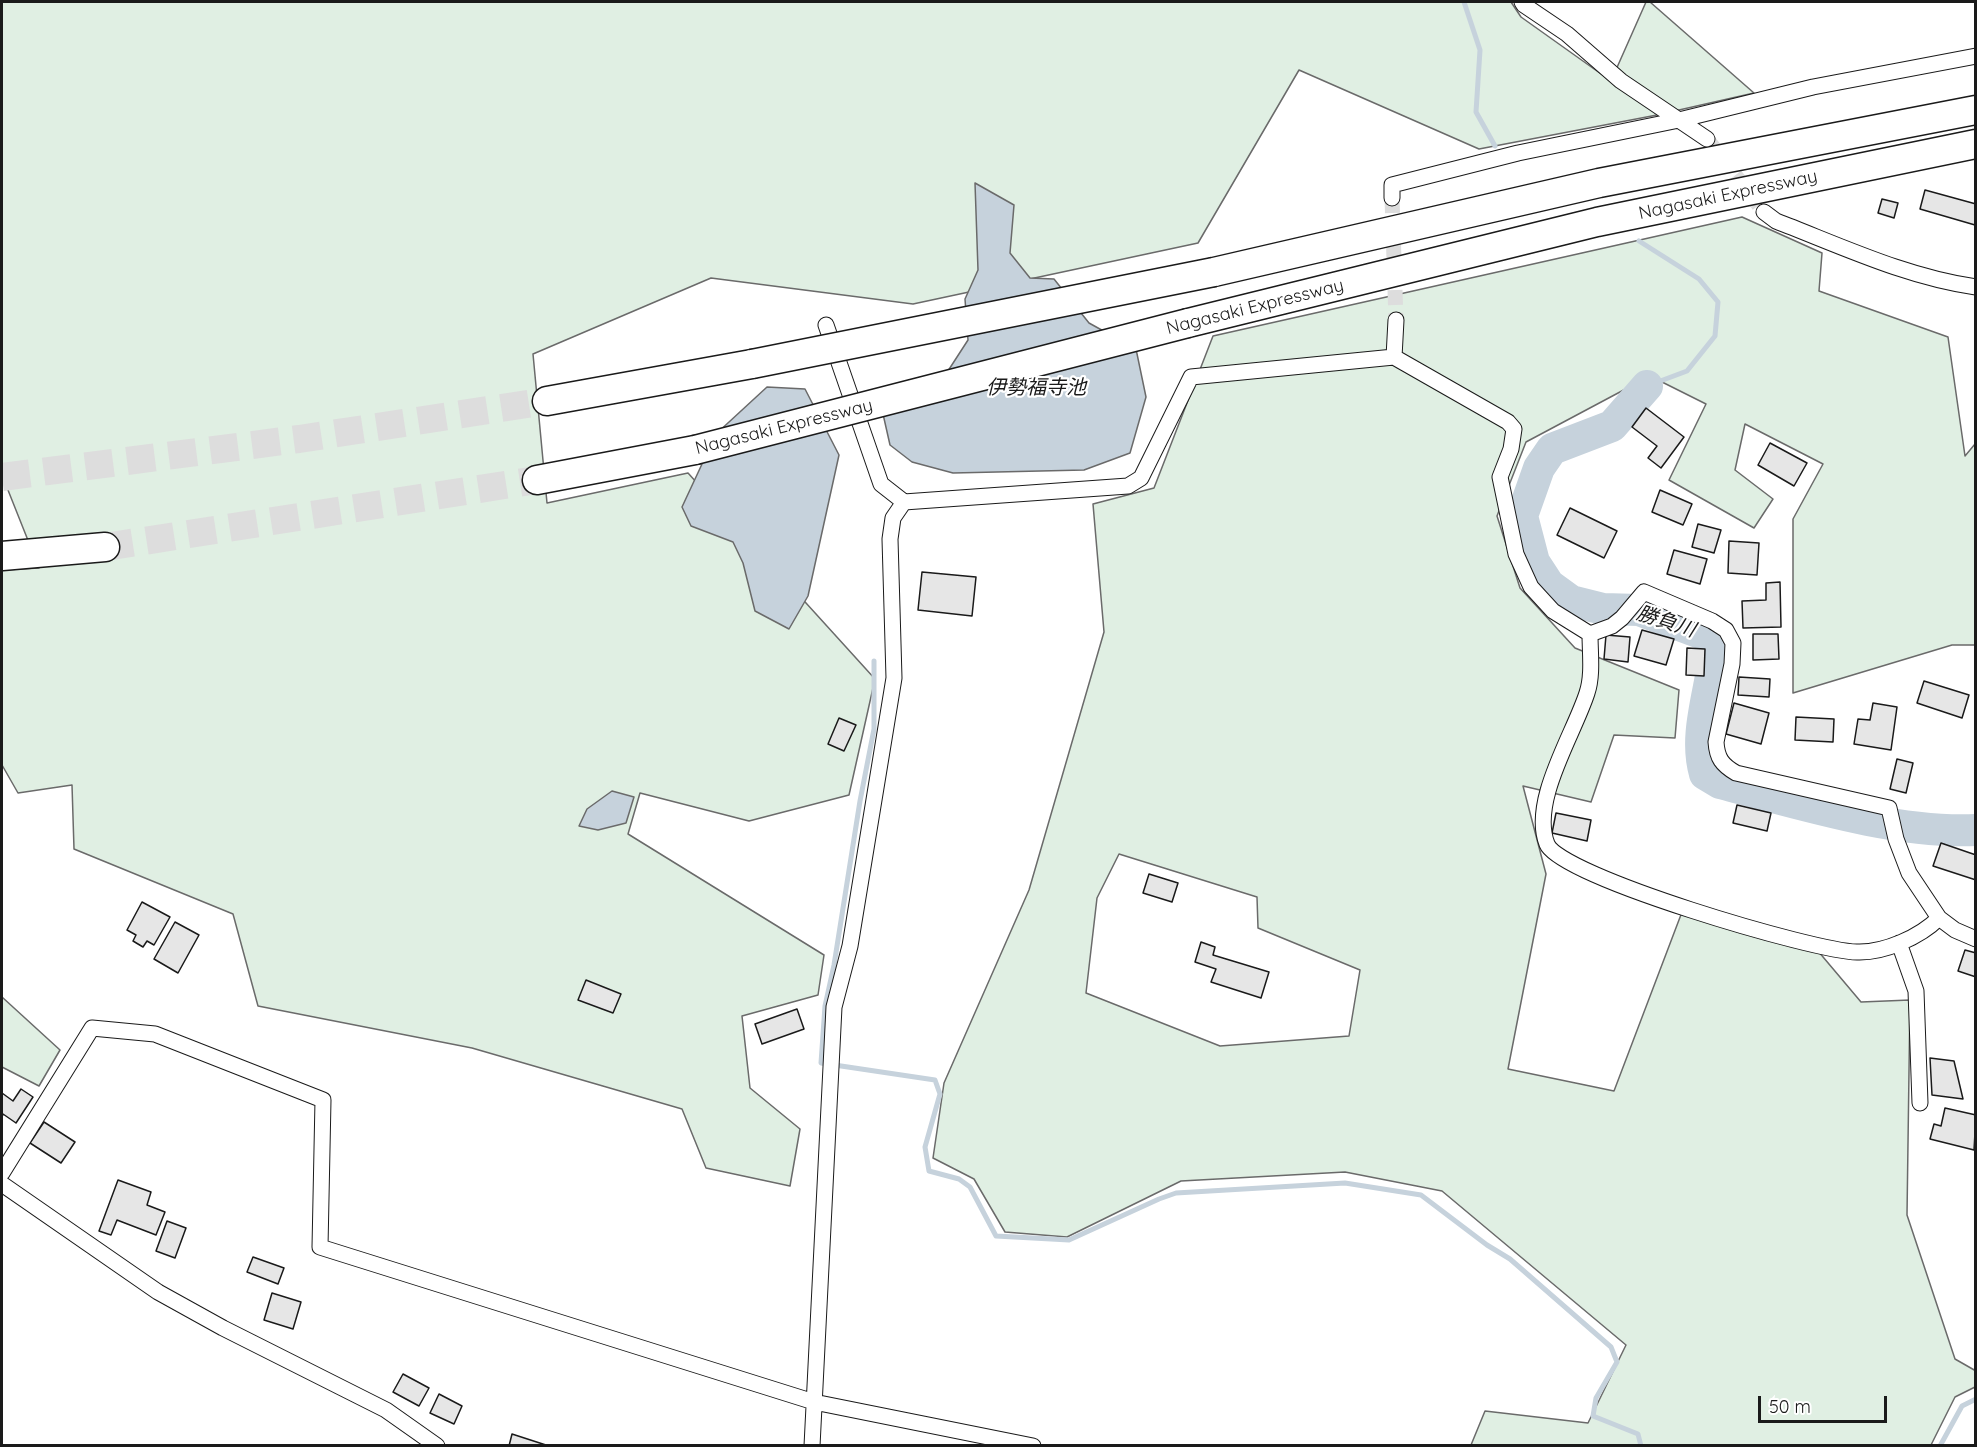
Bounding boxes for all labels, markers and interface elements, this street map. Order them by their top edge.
street label: Nagasaki Expressway [1637,166,1819,224]
street label: Nagasaki Expressway [1164,274,1346,340]
water label: 伊勢福寺池 [986,376,1086,400]
street label: Nagasaki Expressway [693,394,875,460]
water label: 勝負川 [1634,601,1698,643]
scale bar [1761,1384,1890,1422]
text: 50 m [1769,1395,1811,1418]

